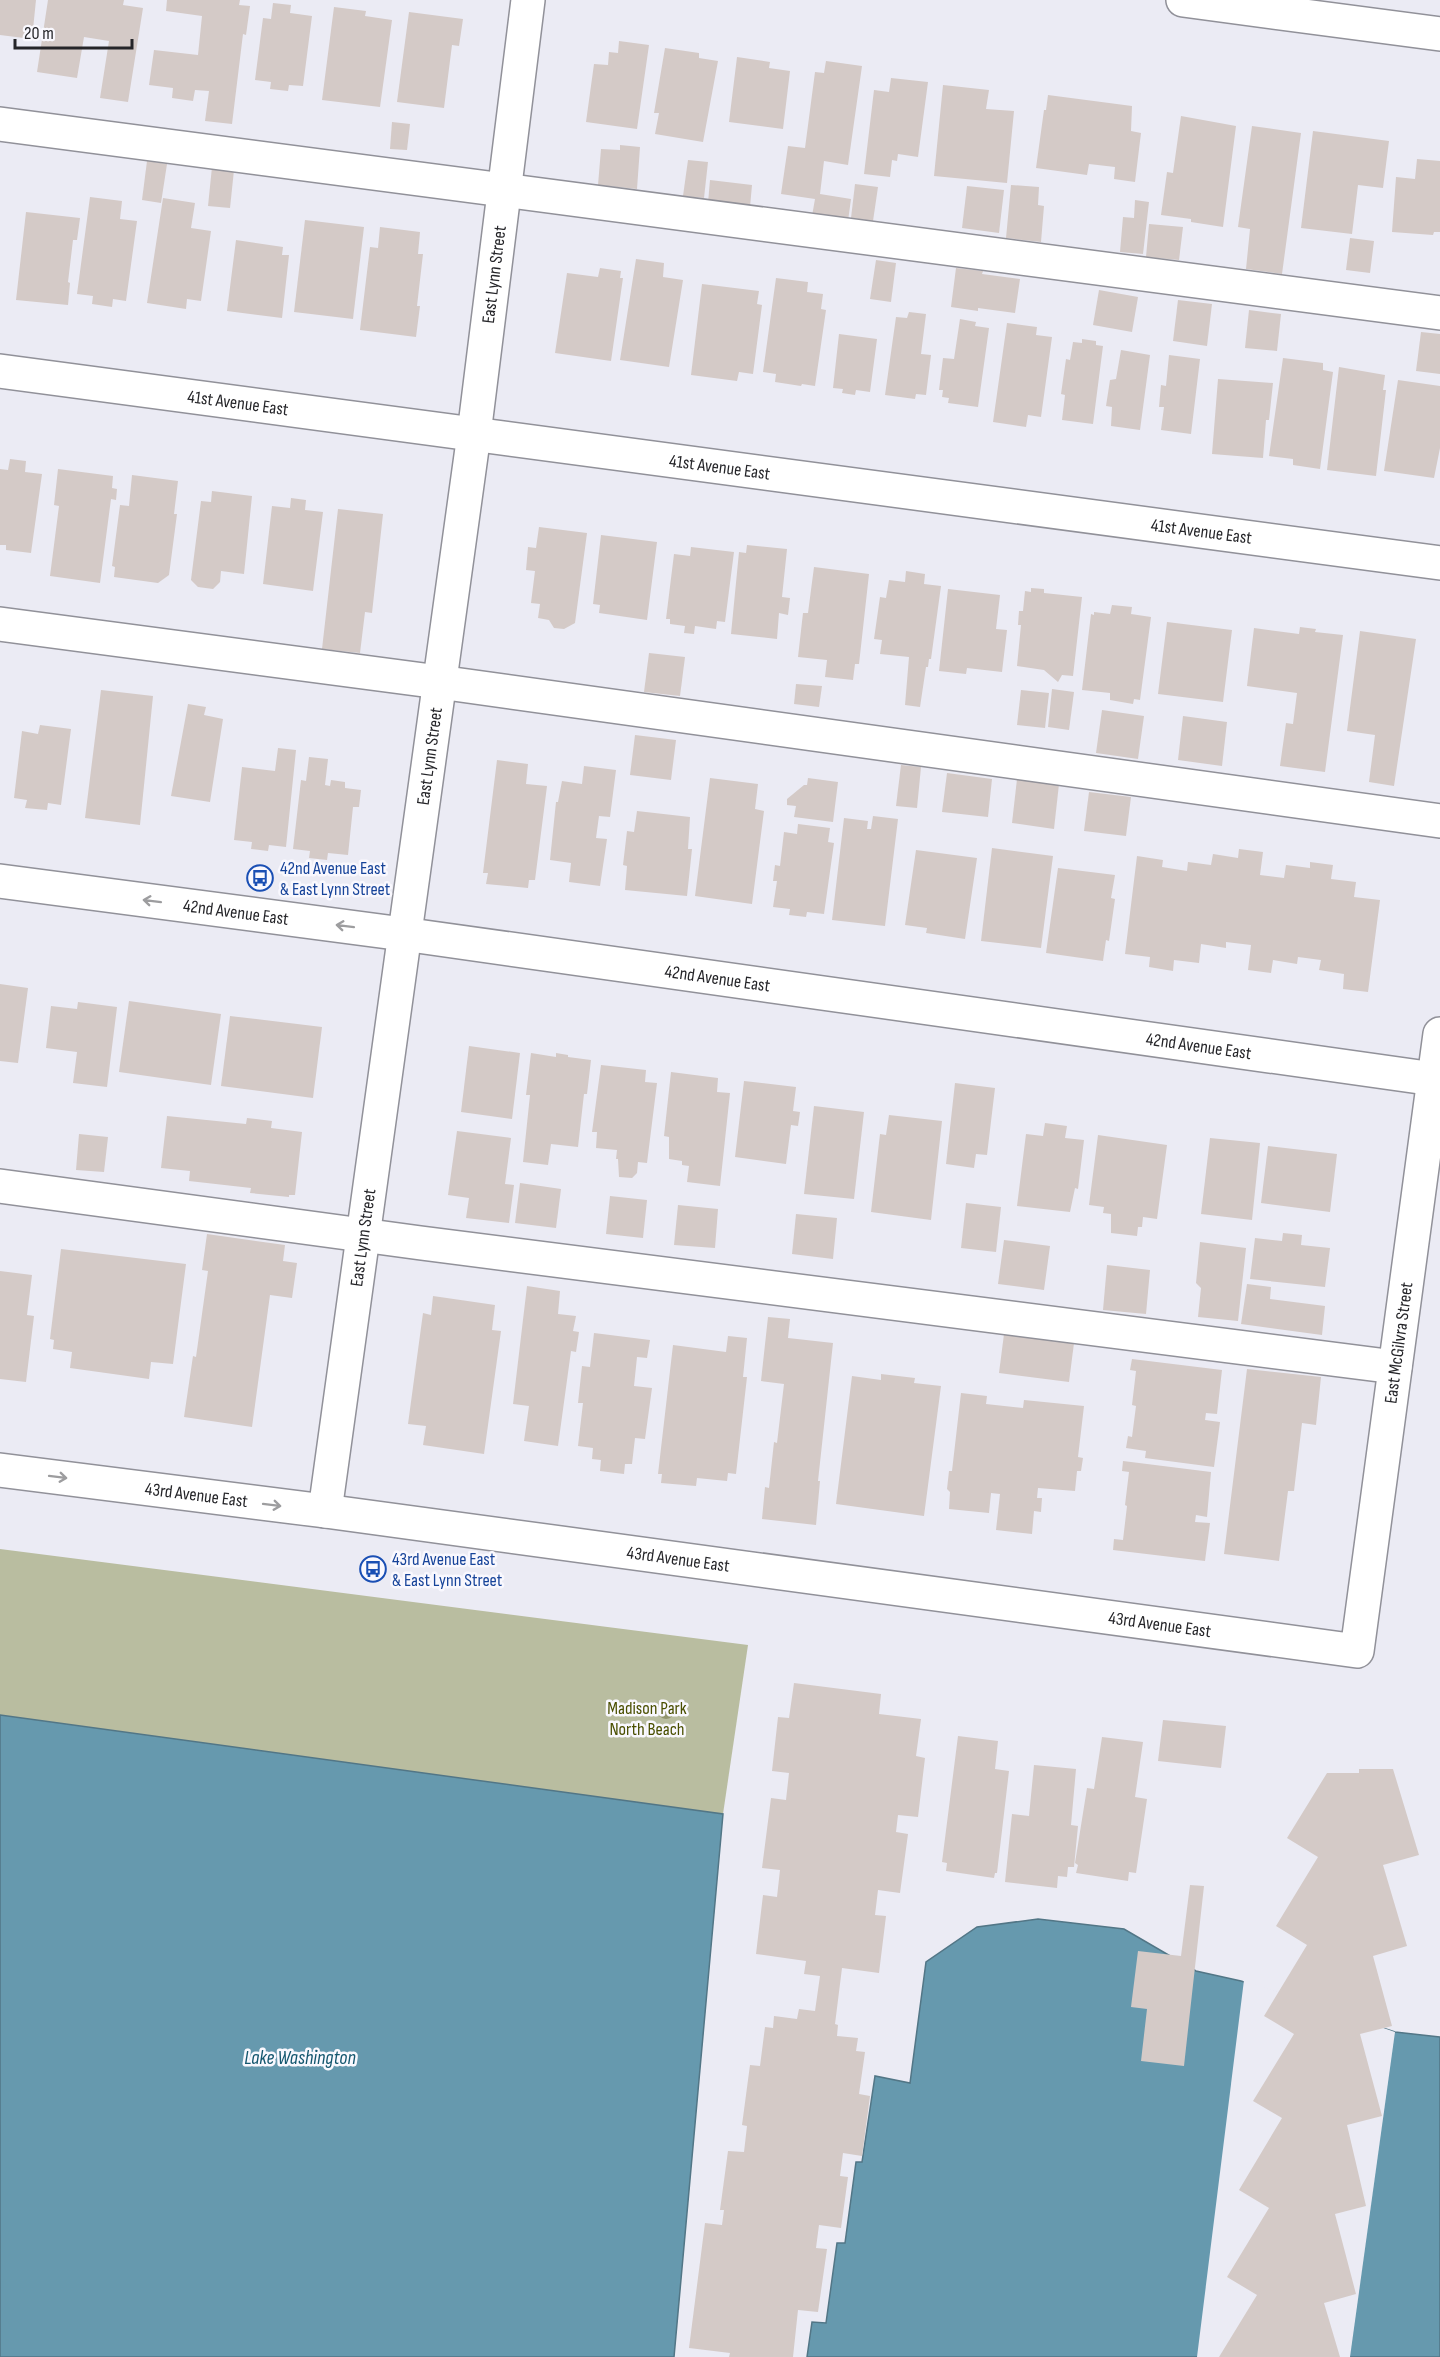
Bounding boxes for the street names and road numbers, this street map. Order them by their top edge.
street label: East Lynn Street [477,224,510,325]
street label: 41st Avenue East [186,386,290,420]
street label: 41st Avenue East [668,450,772,484]
street label: 41st Avenue East [1150,514,1254,548]
street label: East Lynn Street [412,705,447,806]
street label: 42nd Avenue East [182,895,290,929]
street label: 42nd Avenue East [663,960,772,996]
street label: 42nd Avenue East [1145,1028,1253,1064]
street label: East Lynn Street [346,1187,380,1288]
street label: East McGilvra Street [1380,1280,1417,1405]
street label: 43rd Avenue East [144,1478,250,1512]
street label: 43rd Avenue East [626,1542,731,1576]
street label: 43rd Avenue East [1107,1607,1213,1642]

